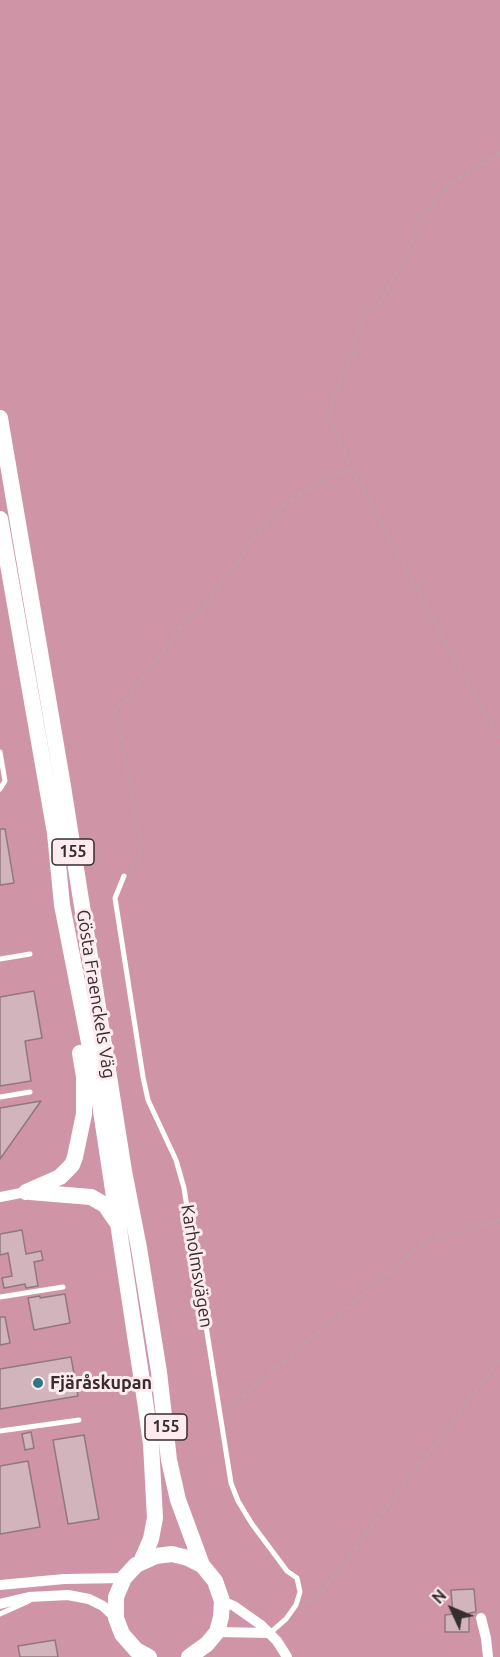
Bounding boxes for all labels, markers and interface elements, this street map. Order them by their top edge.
road number: 155 [52,839,94,865]
street label: Gösta Fraenckels Väg [72,908,120,1080]
street label: Karholmsvägen [177,1203,217,1329]
place label: Fjäråskupan [50,1372,152,1394]
marker: Fjäråskupan [31,1376,45,1390]
road number: 155 [145,1414,187,1440]
north arrow [422,1579,482,1639]
text: N [428,1586,450,1607]

